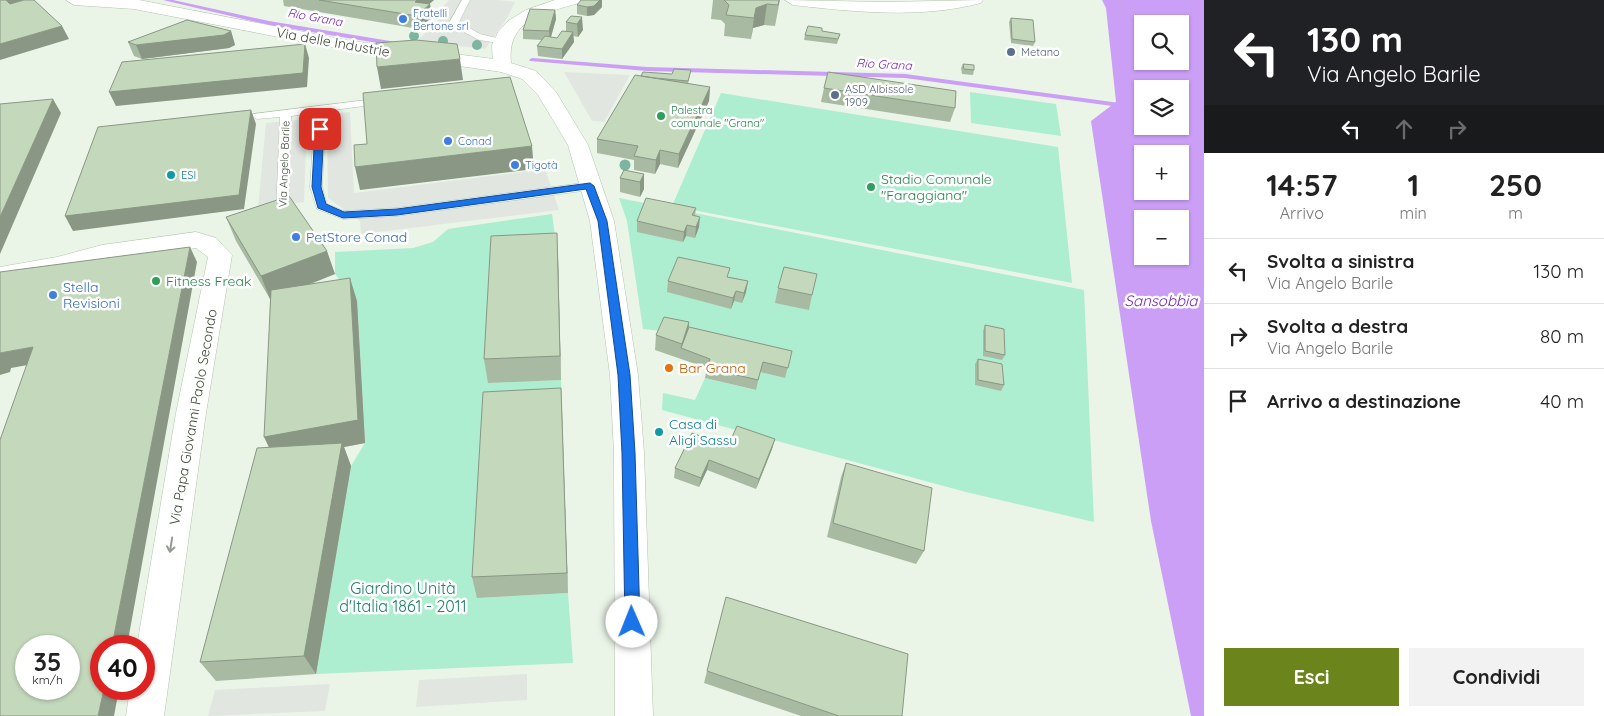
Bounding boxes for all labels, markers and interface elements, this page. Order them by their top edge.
water label: Rio Grana [286,5,344,29]
place label: Fratelli Bertone srl [413,6,468,33]
marker: Fratelli Bertone srl [397,13,409,25]
map controls [1134,15,1189,265]
button: search [1134,15,1189,70]
text: 130 m [1307,17,1403,61]
icon: left [1224,20,1289,85]
street label: Via delle Industrie [275,23,391,61]
place label: Metano [1021,45,1060,59]
marker: Metano [1005,46,1017,58]
water label: Rio Grana [856,55,913,73]
text: Via Angelo Barile [1307,60,1481,88]
button: layers [1134,80,1189,135]
place label: ASD Albissole 1909 [845,82,913,109]
marker: ASD Albissole 1909 [829,89,841,101]
place label: Palestra comunale "Grana" [671,103,764,130]
pin [299,108,341,150]
marker: Palestra comunale "Grana" [655,110,667,122]
icon: arrive [306,115,334,143]
icon: left [1337,115,1365,143]
icon: ahead [1390,115,1418,143]
icon: right [1443,115,1471,143]
street label: Via Angelo Barile [275,120,293,208]
place label: Conad [458,134,492,148]
marker: Conad [442,135,454,147]
button: + [1134,145,1189,200]
place label: Tigotà [525,158,558,172]
marker: Tigotà [509,159,521,171]
text: 14:57 [1266,166,1337,204]
text: 1 [1407,166,1419,204]
text: 250 [1489,166,1542,204]
place label: ESI [181,168,196,182]
marker: ESI [165,169,177,181]
place label: Stadio Comunale "Faraggiana" [881,170,992,204]
marker: Stadio Comunale "Faraggiana" [865,181,877,193]
text: Arrivo [1280,203,1324,223]
text: min [1400,203,1427,223]
text: m [1508,203,1523,223]
button: − [1134,210,1189,265]
place label: PetStore Conad [306,228,407,246]
marker: PetStore Conad [290,231,302,243]
text: Svolta a sinistra [1267,249,1414,273]
icon: left [1224,257,1252,285]
text: 130 m [1533,259,1584,283]
place label: Fitness Freak [166,272,251,290]
text: Via Angelo Barile [1267,273,1393,293]
marker: Fitness Freak [150,275,162,287]
place label: Stella Revisioni [63,278,120,312]
marker: Stella Revisioni [47,289,59,301]
water label: Sansobbia [1125,291,1198,310]
street label: Via Papa Giovanni Paolo Secondo [165,307,221,527]
text: Svolta a destra [1267,314,1408,338]
icon: right [1224,322,1252,350]
text: 80 m [1540,324,1584,348]
text: Via Angelo Barile [1267,338,1393,358]
place label: Bar Grana [679,359,746,377]
marker: Bar Grana [663,362,675,374]
icon: arrive [1224,387,1252,415]
text: Arrivo a destinazione [1267,389,1461,413]
text: 40 m [1540,389,1584,413]
place label: Casa di Aligi Sassu [669,415,737,449]
marker: Casa di Aligi Sassu [653,426,665,438]
one-way arrow [166,537,176,553]
park label: Giardino Unità d'Italia 1861 - 2011 [339,578,467,616]
position arrow [605,595,657,647]
speed limit sign: 40 [90,635,155,700]
text: 35 [34,646,61,677]
button: Esci [1224,648,1399,706]
button: Condividi [1409,648,1584,706]
text: km/h [32,672,63,687]

